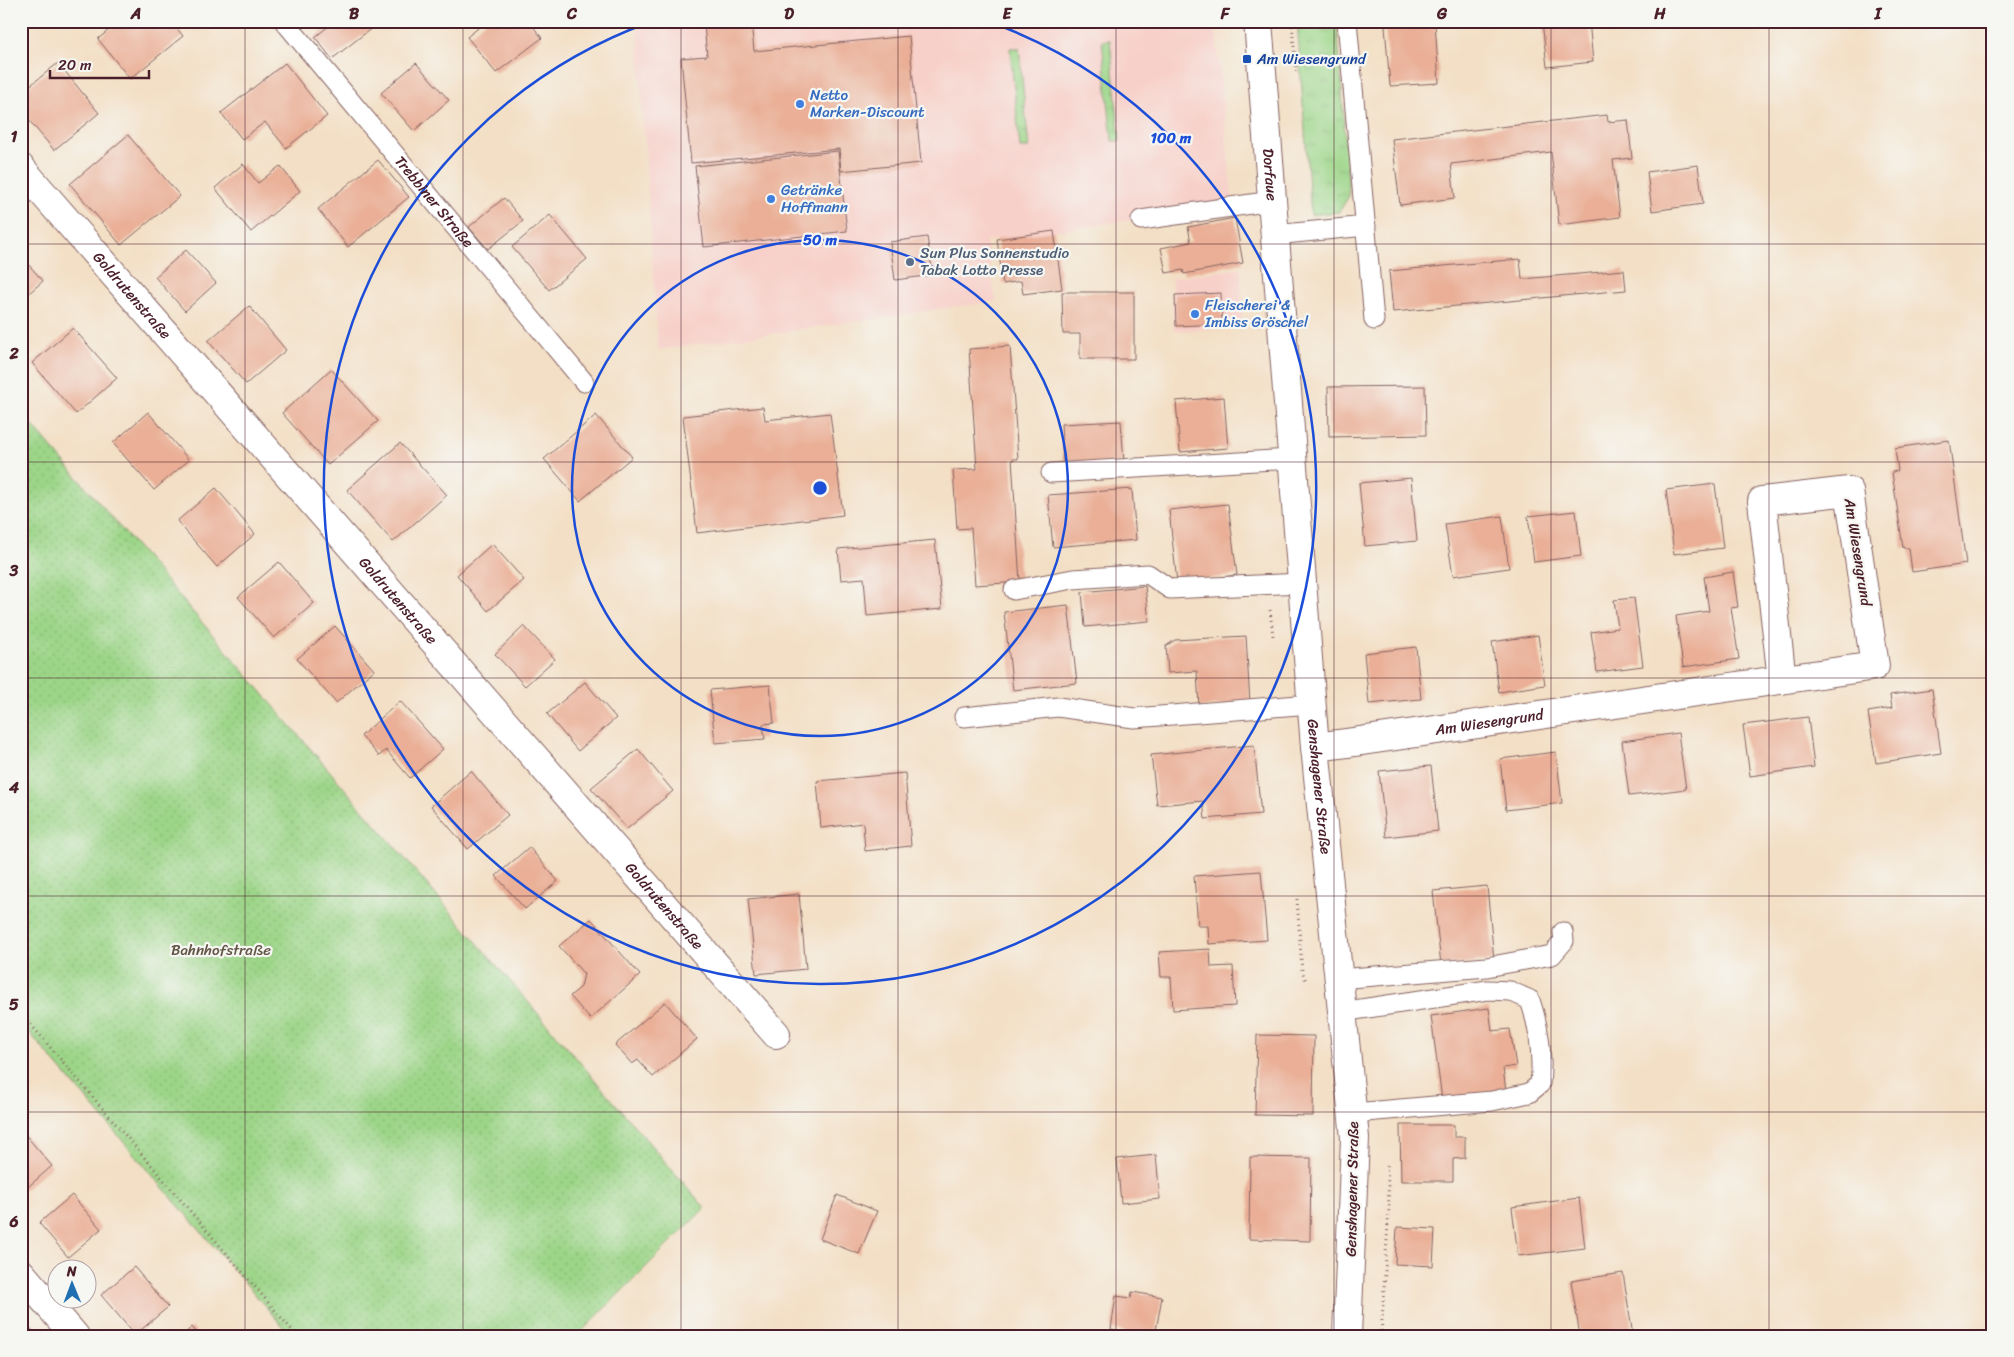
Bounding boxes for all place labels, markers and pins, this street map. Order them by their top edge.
place label: Am Wiesengrund [1256,46,1367,72]
marker: Am Wiesengrund [1241,53,1253,65]
place label: Netto Marken-Discount [810,82,925,125]
marker: Netto Marken-Discount [794,98,806,110]
place label: Getränke Hoffmann [781,177,848,220]
marker: Getränke Hoffmann [765,193,777,205]
place label: Sun Plus Sonnenstudio Tabak Lotto Presse [920,240,1070,283]
marker: Sun Plus Sonnenstudio Tabak Lotto Presse [904,256,916,268]
place label: Fleischerei & Imbiss Gröschel [1204,292,1309,335]
marker: Fleischerei & Imbiss Gröschel [1189,308,1201,320]
centre of rings [811,479,829,497]

